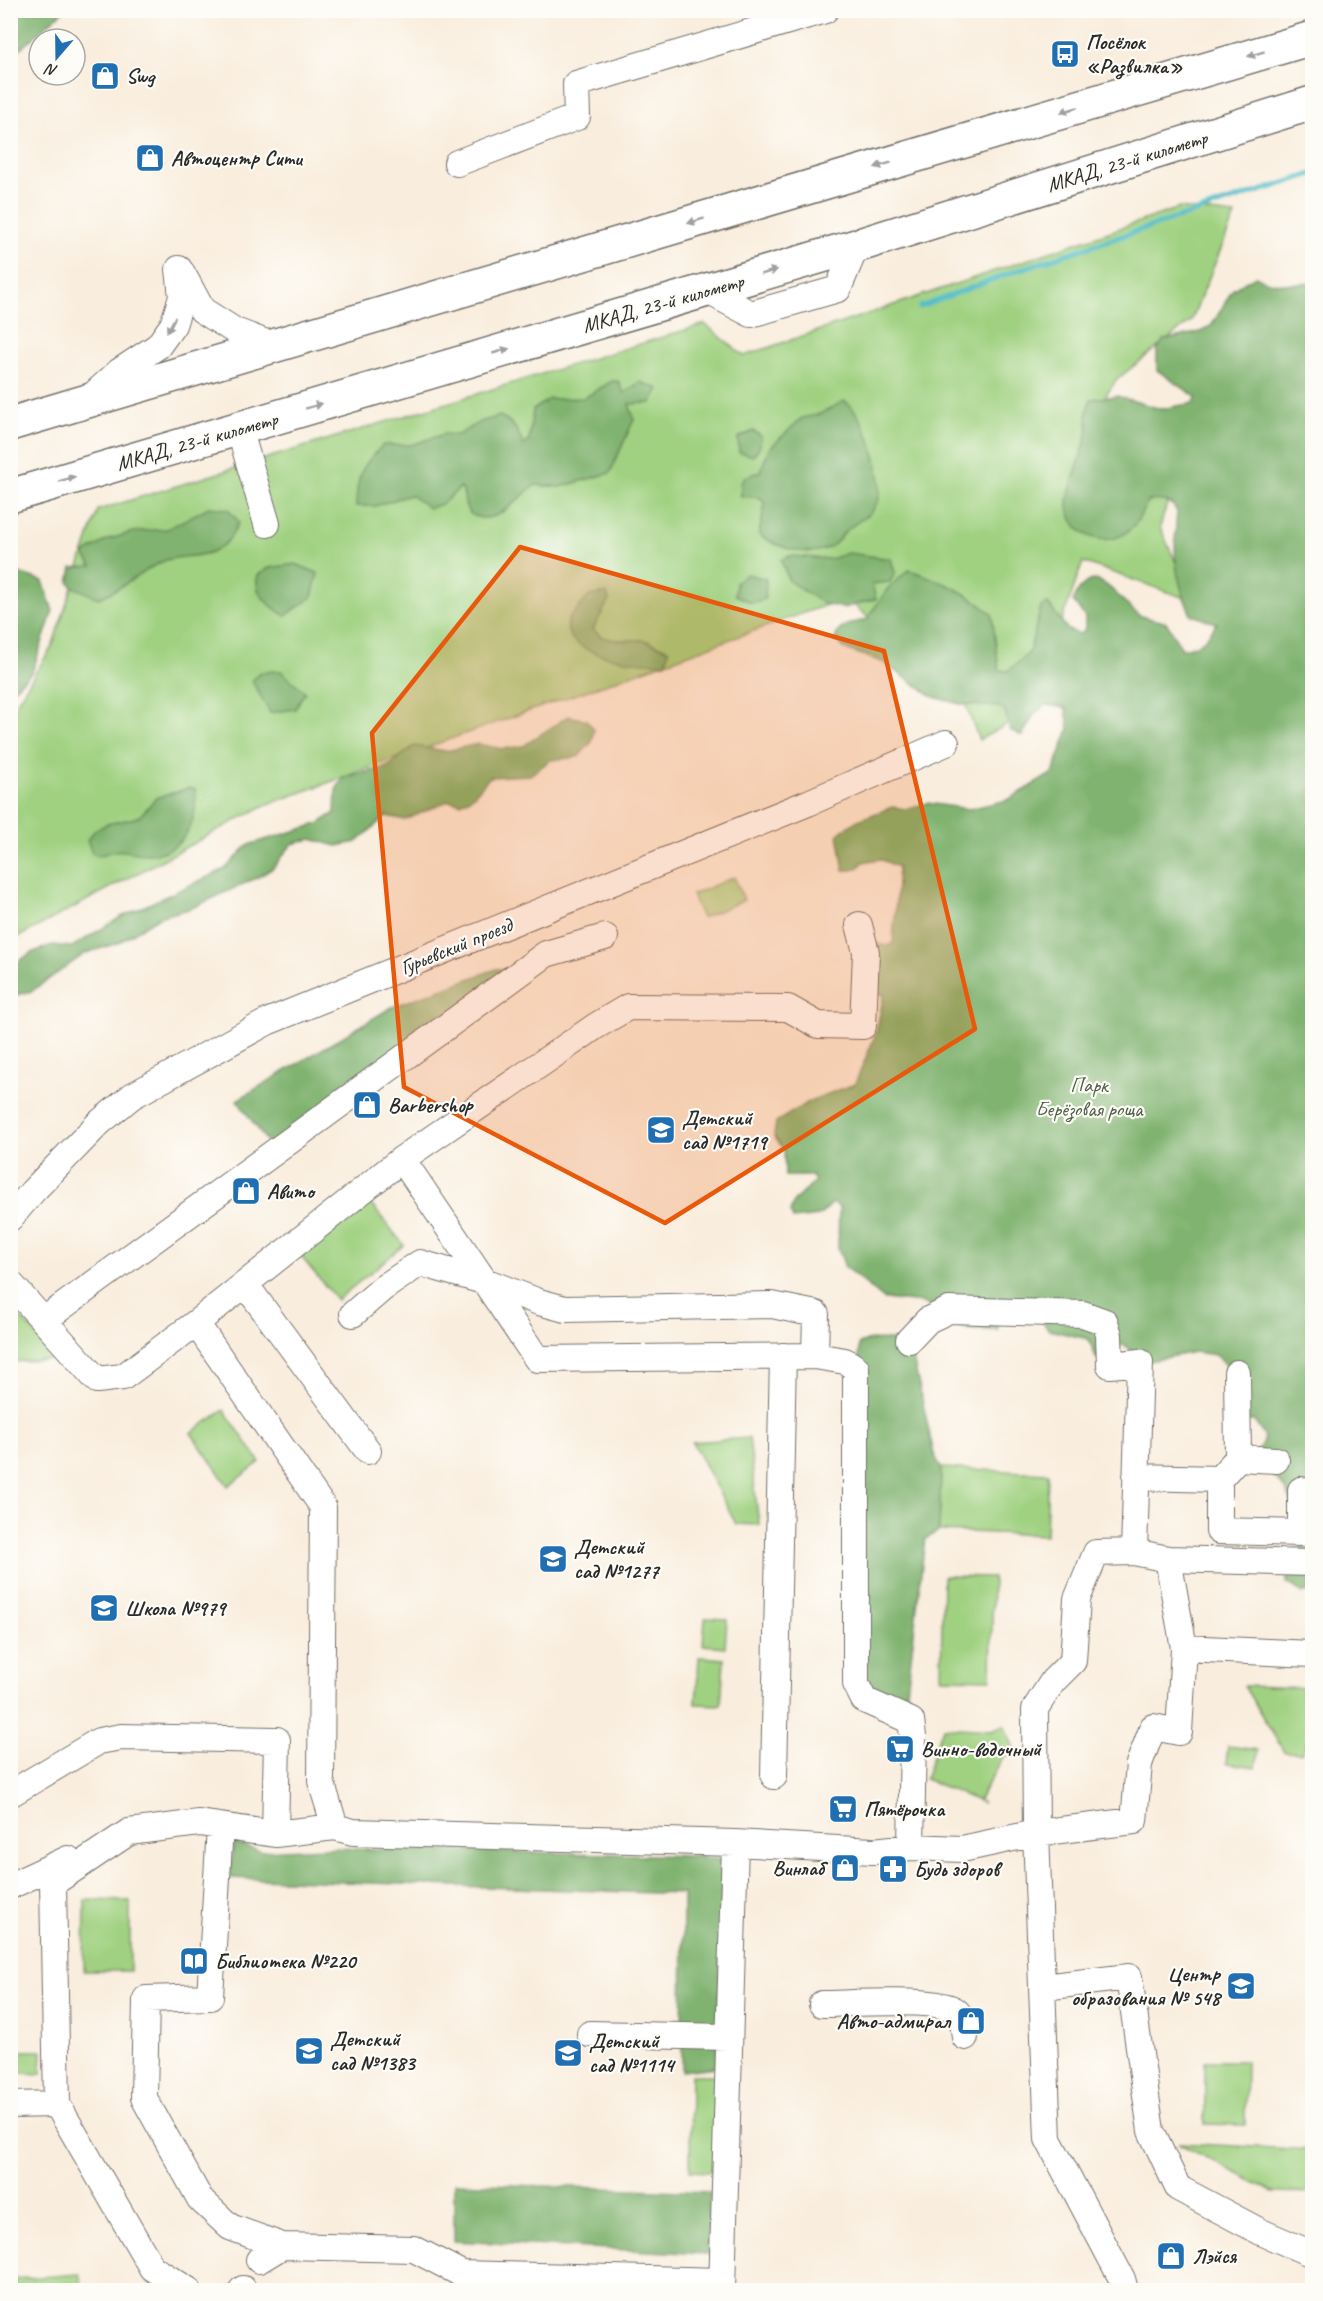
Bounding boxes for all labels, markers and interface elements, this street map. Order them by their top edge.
north arrow [27,27,87,87]
place label: Посёлок «Развилка» [1086,29,1183,80]
bus stop icon: Посёлок «Развилка» [1049,38,1081,70]
one-way arrow [1247,50,1265,59]
text: N [41,58,60,81]
shop icon: Swg [89,60,121,92]
place label: Swg [126,63,157,89]
one-way arrow [1060,106,1078,115]
street label: МКАД, 23-й километр [1044,124,1211,198]
shop icon: Автоцентр Сити [134,142,166,174]
place label: Автоцентр Сити [171,145,304,171]
one-way arrow [873,161,891,170]
one-way arrow [687,217,705,226]
street label: МКАД, 23-й километр [579,267,748,338]
one-way arrow [760,267,778,276]
one-way arrow [166,317,176,334]
one-way arrow [492,346,510,355]
one-way arrow [305,401,323,410]
street label: МКАД, 23-й километр [113,405,282,476]
one-way arrow [58,474,76,483]
street label: Гурьевский проезд [396,911,518,980]
park label: Парк Берёзовая роща [1036,1072,1144,1123]
shop icon: Barbershop [351,1089,383,1121]
place label: Barbershop [388,1092,474,1118]
place label: Детский сад №1719 [682,1105,769,1155]
school or university icon: Детский сад №1719 [645,1114,677,1146]
shop icon: Авито [230,1175,262,1207]
place label: Авито [267,1178,317,1204]
place label: Детский сад №1277 [574,1534,661,1584]
school or university icon: Детский сад №1277 [537,1543,569,1575]
school or university icon: Школа №979 [88,1592,120,1624]
place label: Школа №979 [125,1595,228,1621]
supermarket icon: Винно-водочный [884,1733,916,1765]
place label: Винно-водочный [921,1736,1043,1762]
supermarket icon: Пятёрочка [827,1793,859,1825]
place label: Пятёрочка [864,1796,946,1822]
shop icon: Винлаб [829,1852,861,1884]
pharmacy icon: Будь здоров [877,1853,909,1885]
place label: Винлаб [773,1855,829,1881]
place label: Будь здоров [914,1856,1003,1882]
library icon: Библиотека №220 [178,1945,210,1977]
place label: Библиотека №220 [215,1948,358,1974]
place label: Центр образования № 548 [1071,1961,1223,2011]
school or university icon: Центр образования № 548 [1225,1970,1257,2002]
shop icon: Авто-адмирал [955,2005,987,2037]
place label: Авто-адмирал [837,2008,952,2034]
place label: Детский сад №1383 [330,2026,417,2076]
place label: Детский сад №1114 [589,2028,676,2078]
school or university icon: Детский сад №1383 [293,2035,325,2067]
school or university icon: Детский сад №1114 [552,2037,584,2069]
shop icon: Лэйся [1155,2240,1187,2272]
place label: Лэйся [1192,2243,1237,2269]

